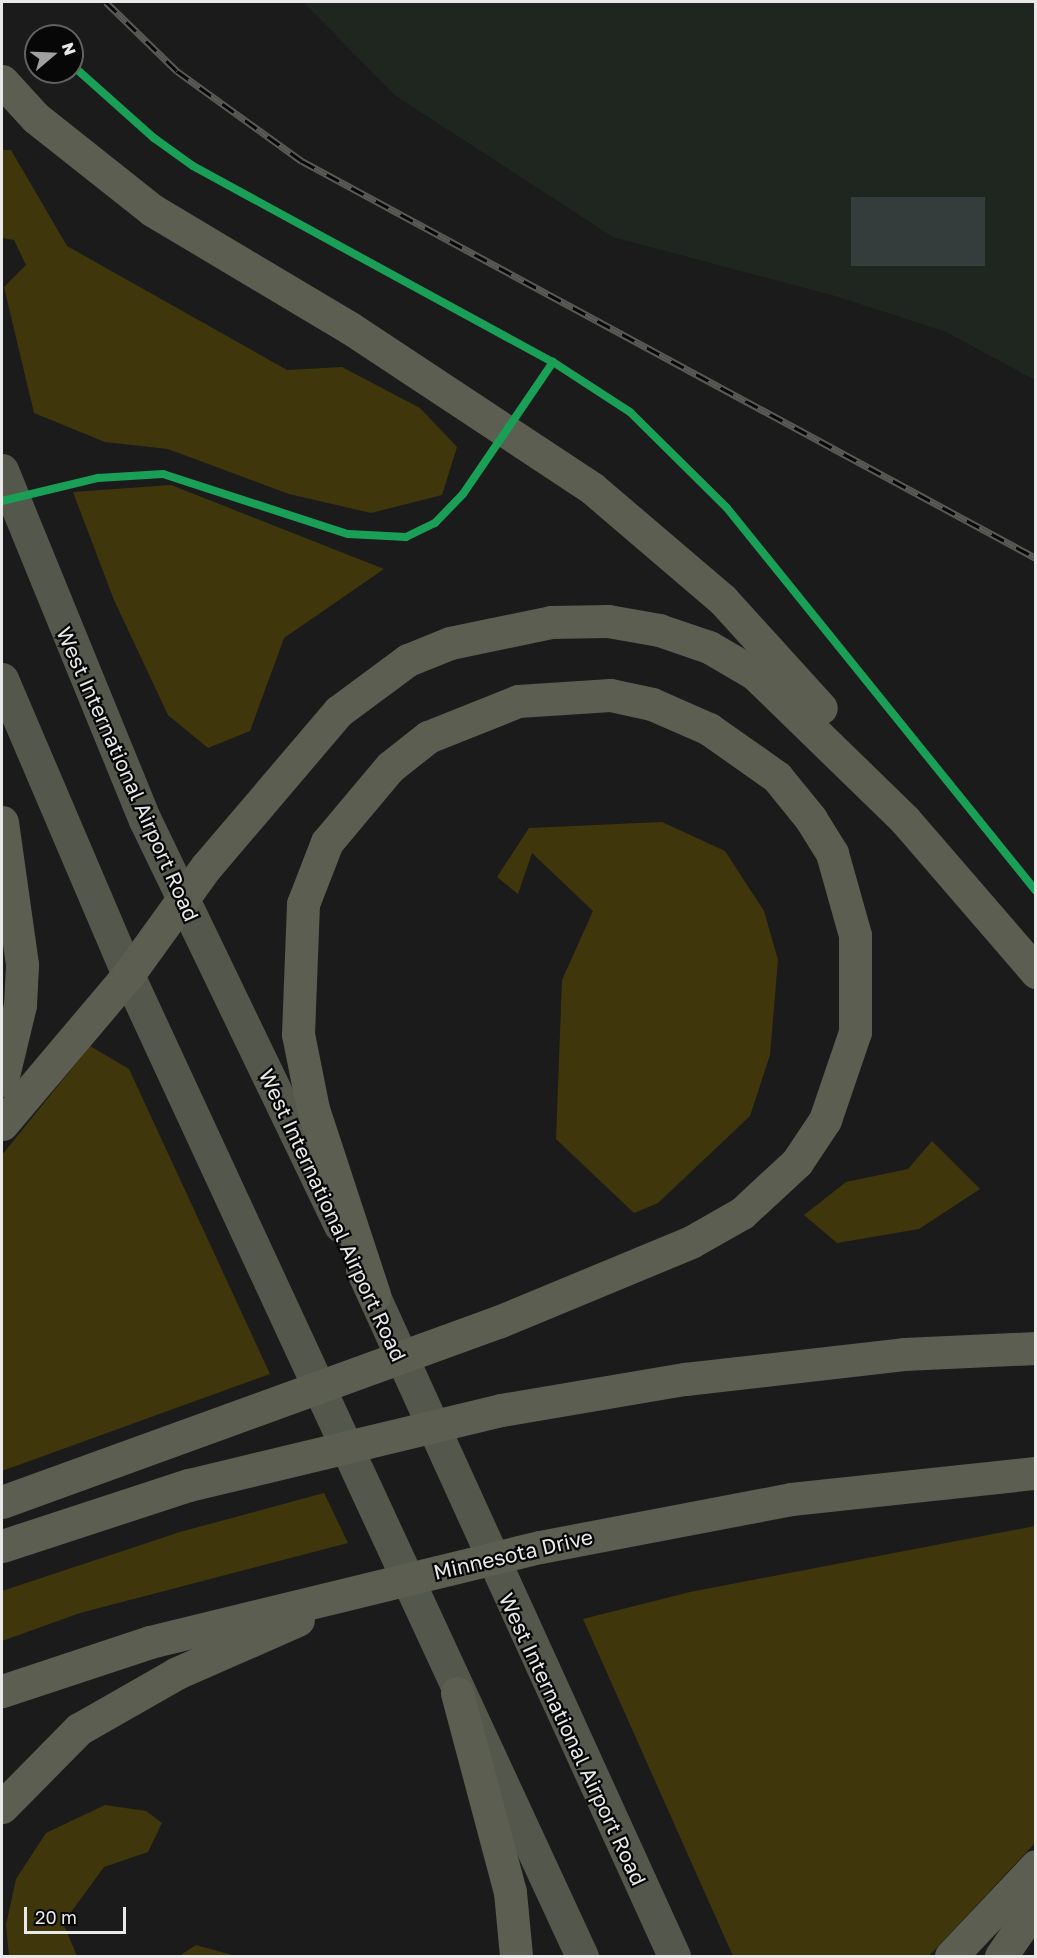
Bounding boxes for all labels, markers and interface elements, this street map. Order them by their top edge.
north arrow [24,24,84,84]
text: N [58,40,81,58]
street label: West International Airport Road [52,623,204,925]
street label: West International Airport Road [254,1065,412,1365]
street label: Minnesota Drive [431,1523,595,1585]
street label: West International Airport Road [494,1589,652,1889]
scale bar [27,1895,129,1933]
text: 20 m [35,1906,77,1928]

